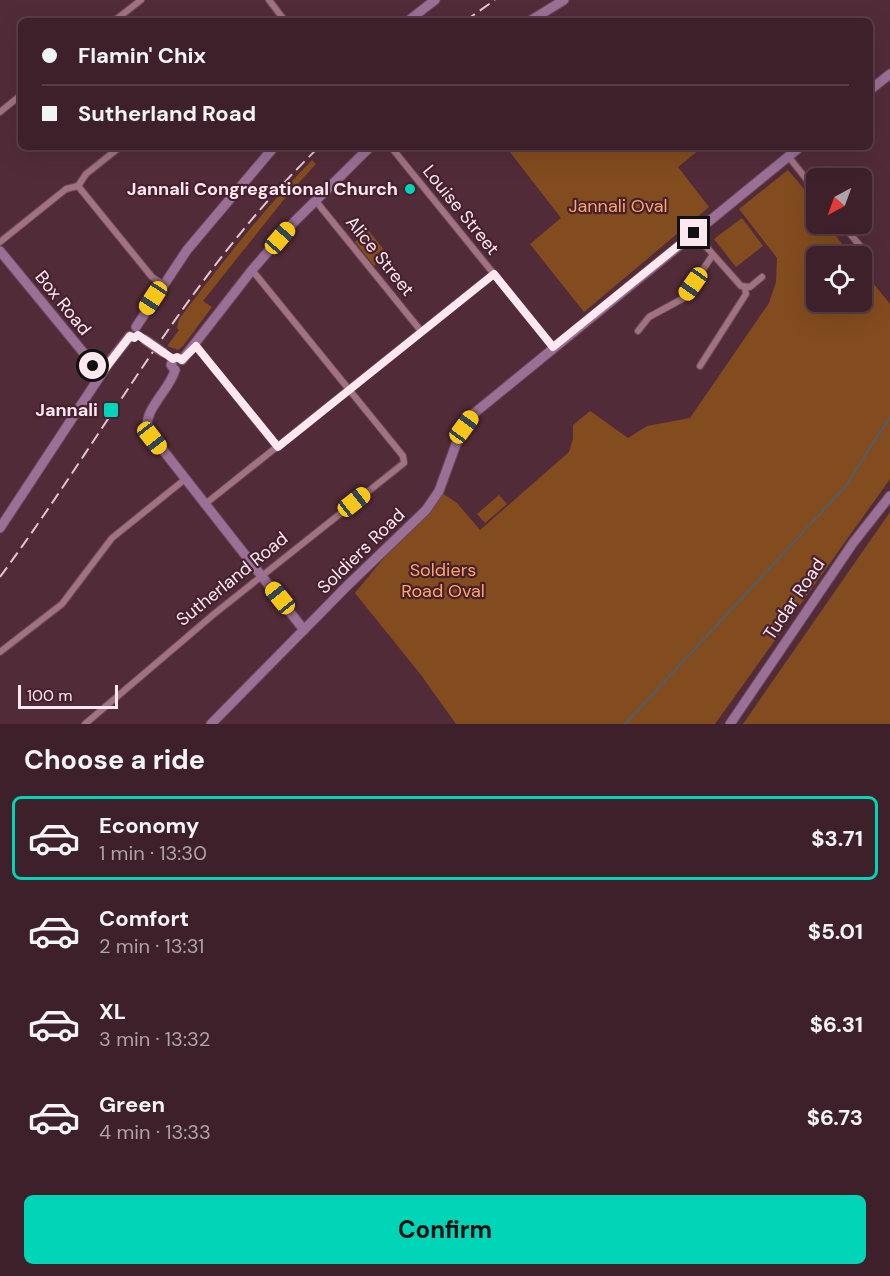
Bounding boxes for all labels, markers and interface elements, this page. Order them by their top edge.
text: Flamin' Chix [78,41,206,70]
text: Sutherland Road [78,99,256,128]
street label: Louise Street [417,160,505,260]
north arrow [806,168,872,234]
map controls [806,168,872,312]
place label: Jannali Congregational Church [127,177,398,201]
marker: Jannali Congregational Church [403,182,417,196]
park label: Jannali Oval [568,194,668,218]
street label: Alice Street [340,211,420,301]
car [261,219,299,257]
route end [680,219,707,246]
button: locate [806,246,872,312]
car [675,264,711,304]
street label: Box Road [30,266,96,340]
car [136,278,170,318]
route start [79,352,106,379]
place label: Jannali [35,398,98,422]
marker: Jannali [102,401,120,419]
car [446,407,482,447]
car [134,418,170,458]
car [334,484,374,520]
street label: Soldiers Road [312,503,410,599]
street label: Sutherland Road [171,527,293,631]
street label: Tudar Road [758,553,830,645]
park label: Soldiers Road Oval [401,558,485,603]
car [262,578,298,618]
scale bar [18,682,118,710]
text: 100 m [27,685,72,706]
text: Choose a ride [24,742,205,777]
icon: car [27,811,81,865]
text: Economy [99,811,199,840]
text: $3.71 [811,824,863,853]
text: 1 min · 13:30 [99,840,207,866]
icon: car [27,904,81,958]
text: Comfort [99,904,189,933]
text: $5.01 [808,917,863,946]
text: 2 min · 13:31 [99,933,204,959]
icon: car [27,997,81,1051]
text: XL [99,997,126,1026]
text: $6.31 [810,1010,863,1039]
text: 3 min · 13:32 [99,1026,210,1052]
icon: car [27,1090,81,1144]
text: Green [99,1090,165,1119]
text: $6.73 [807,1103,863,1132]
text: 4 min · 13:33 [99,1119,211,1145]
button: Confirm [24,1195,866,1264]

